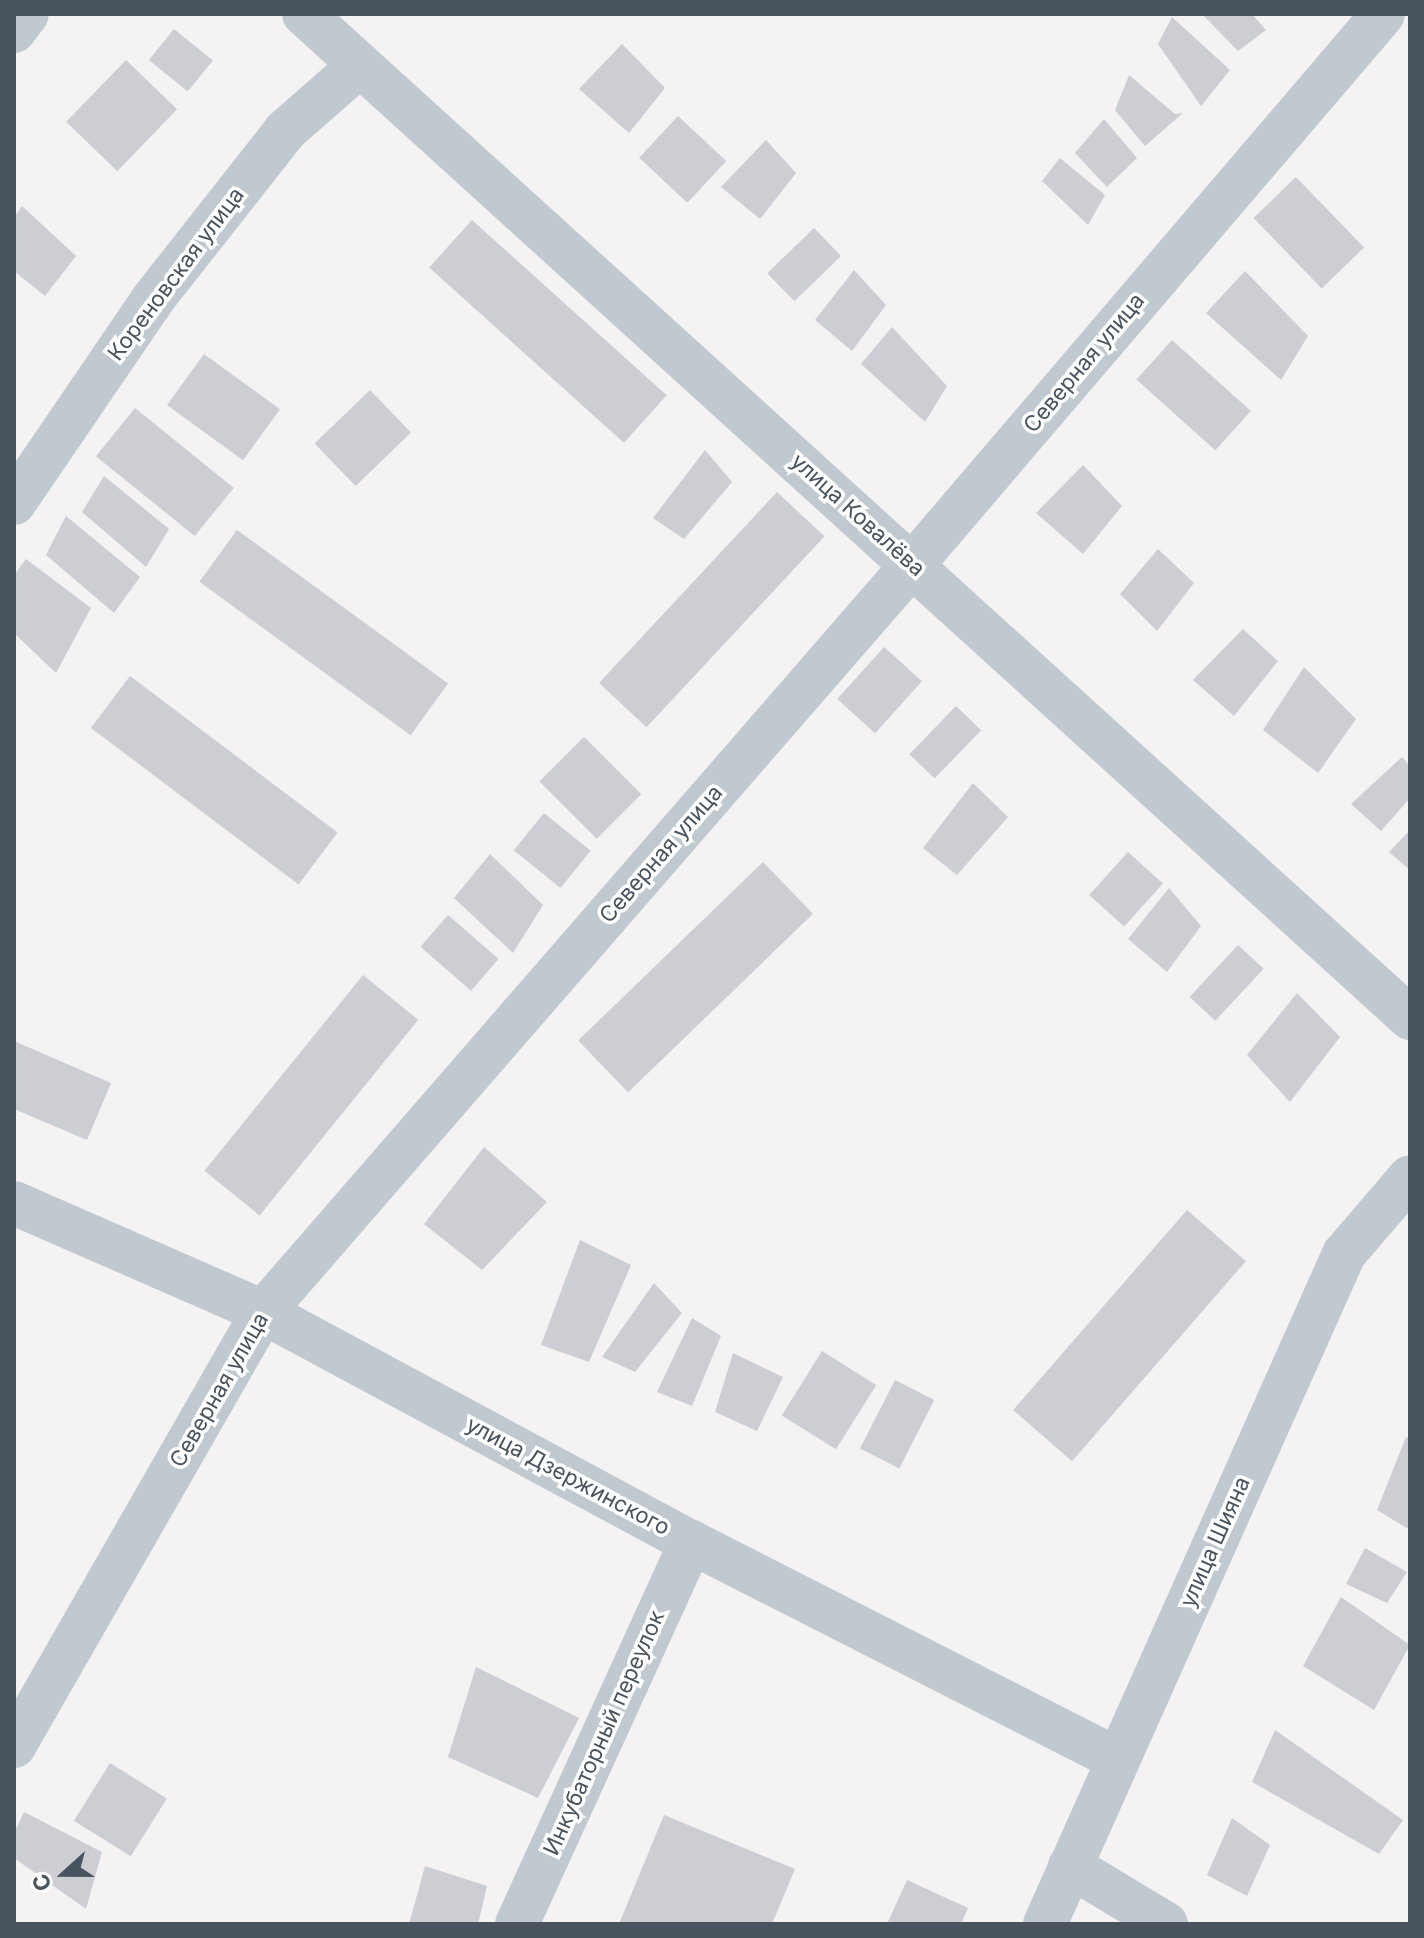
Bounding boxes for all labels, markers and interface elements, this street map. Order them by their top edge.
street label: Кореновская улица [102,182,250,366]
street label: Северная улица [1018,288,1150,438]
street label: улица Ковалёва [786,448,930,582]
street label: Северная улица [594,780,728,928]
street label: Северная улица [164,1308,274,1472]
street label: улица Дзержинского [462,1411,674,1541]
street label: улица Шияна [1174,1473,1256,1611]
street label: Инкубаторный переулок [538,1607,670,1859]
north arrow [24,1834,104,1914]
text: С [27,1870,57,1895]

